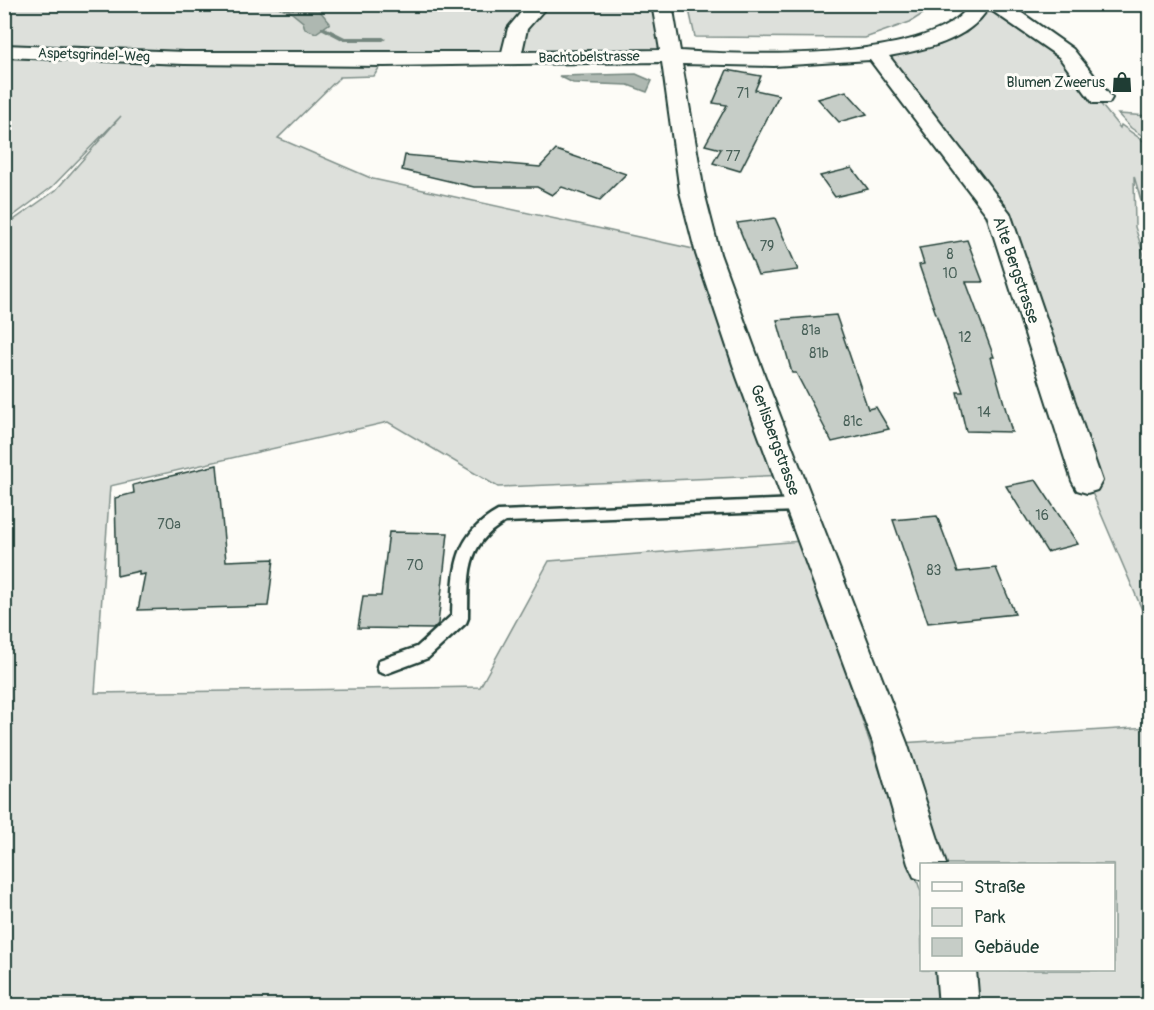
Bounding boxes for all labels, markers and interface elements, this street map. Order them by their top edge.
street label: Aspetsgrindel-Weg [38,45,150,65]
street label: Bachtobelstrasse [538,48,640,66]
shop icon: Blumen Zweerus [1110,70,1134,94]
place label: Blumen Zweerus [1006,74,1106,91]
house number: 71 [737,85,749,102]
house number: 77 [726,148,741,165]
street label: Alte Bergstrasse [988,214,1044,326]
house number: 79 [760,238,774,255]
house number: 8 [946,246,954,263]
house number: 10 [942,265,958,282]
house number: 81a [801,322,821,339]
house number: 12 [958,329,972,346]
house number: 81b [809,345,829,362]
street label: Gerlisbergstrasse [746,382,804,498]
house number: 14 [977,404,991,421]
house number: 81c [843,413,863,430]
house number: 16 [1035,507,1049,524]
house number: 70a [157,516,181,533]
house number: 70 [407,557,423,574]
house number: 83 [927,562,942,579]
legend [920,863,1115,971]
text: Straße [974,876,1025,899]
text: Park [974,906,1006,929]
text: Gebäude [974,936,1039,959]

